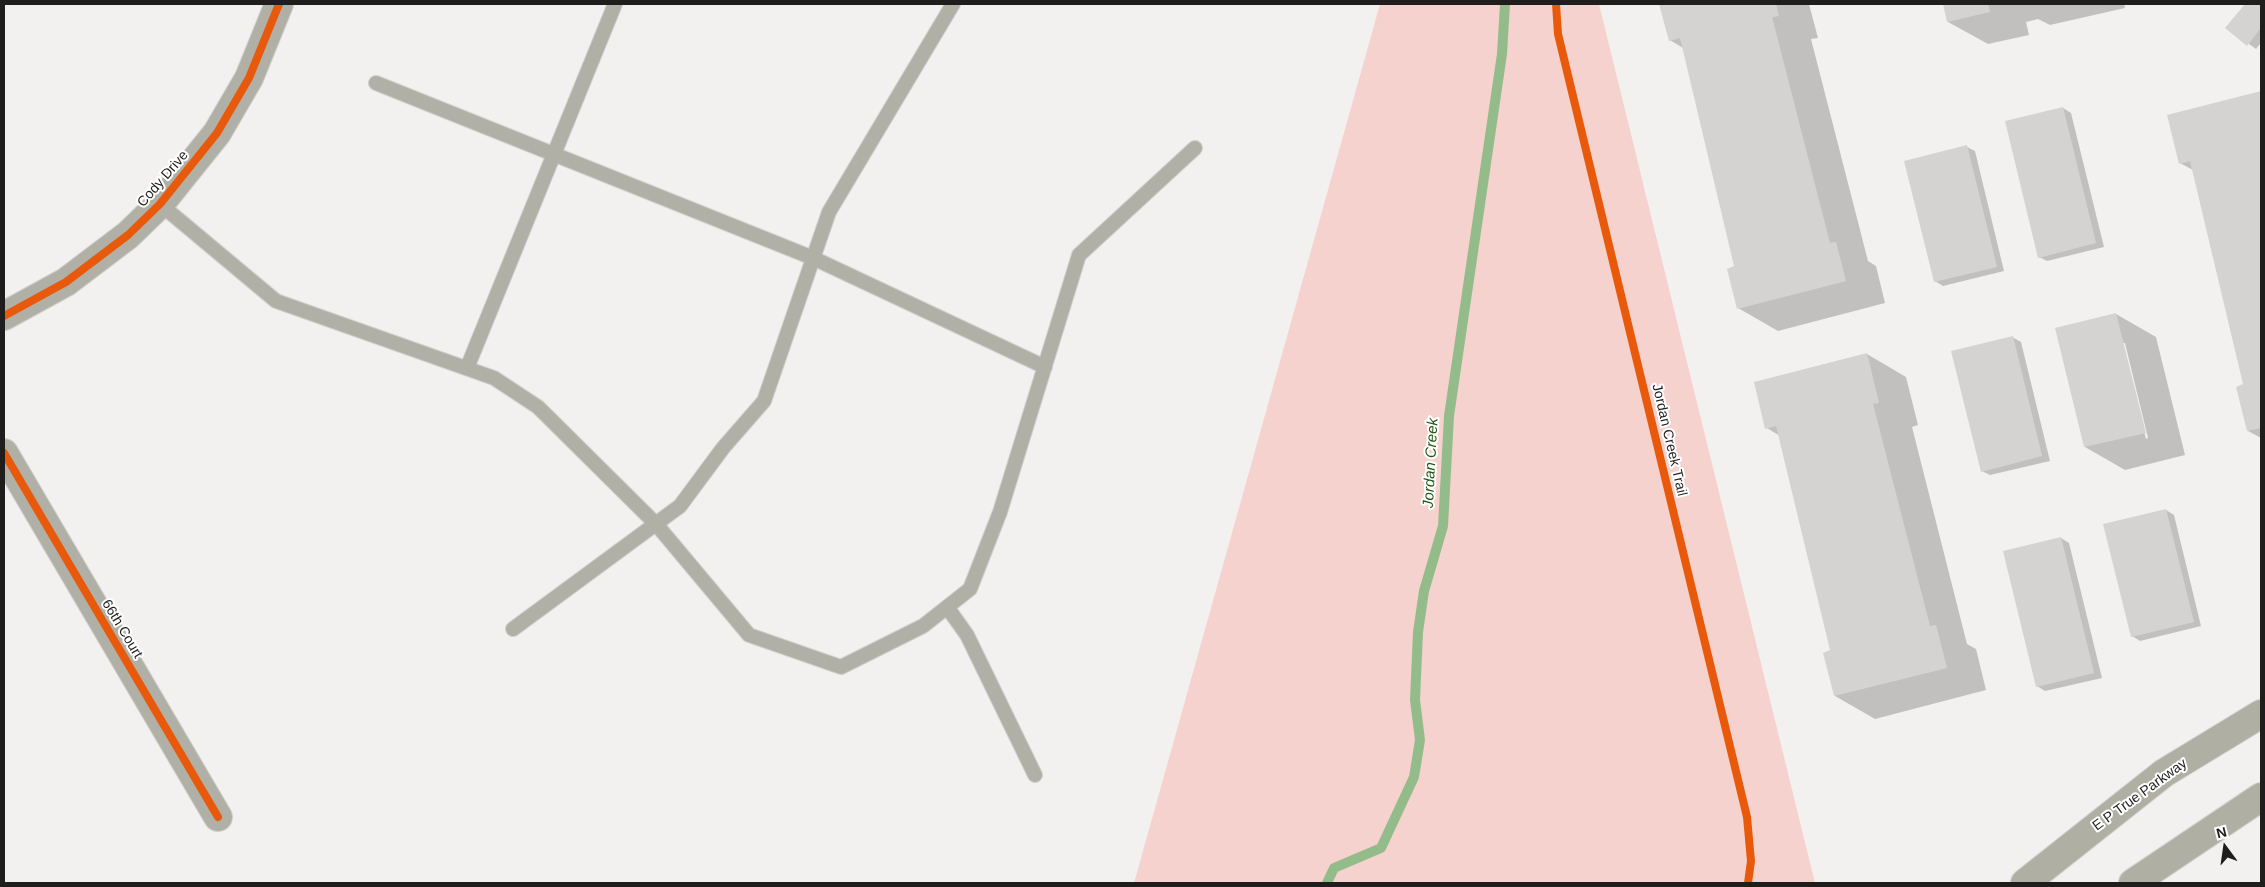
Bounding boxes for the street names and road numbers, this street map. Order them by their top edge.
street label: Cody Drive [134,147,192,211]
street label: Jordan Creek Trail [1648,382,1690,498]
street label: 66th Court [98,597,146,661]
street label: E P True Parkway [2090,755,2190,835]

